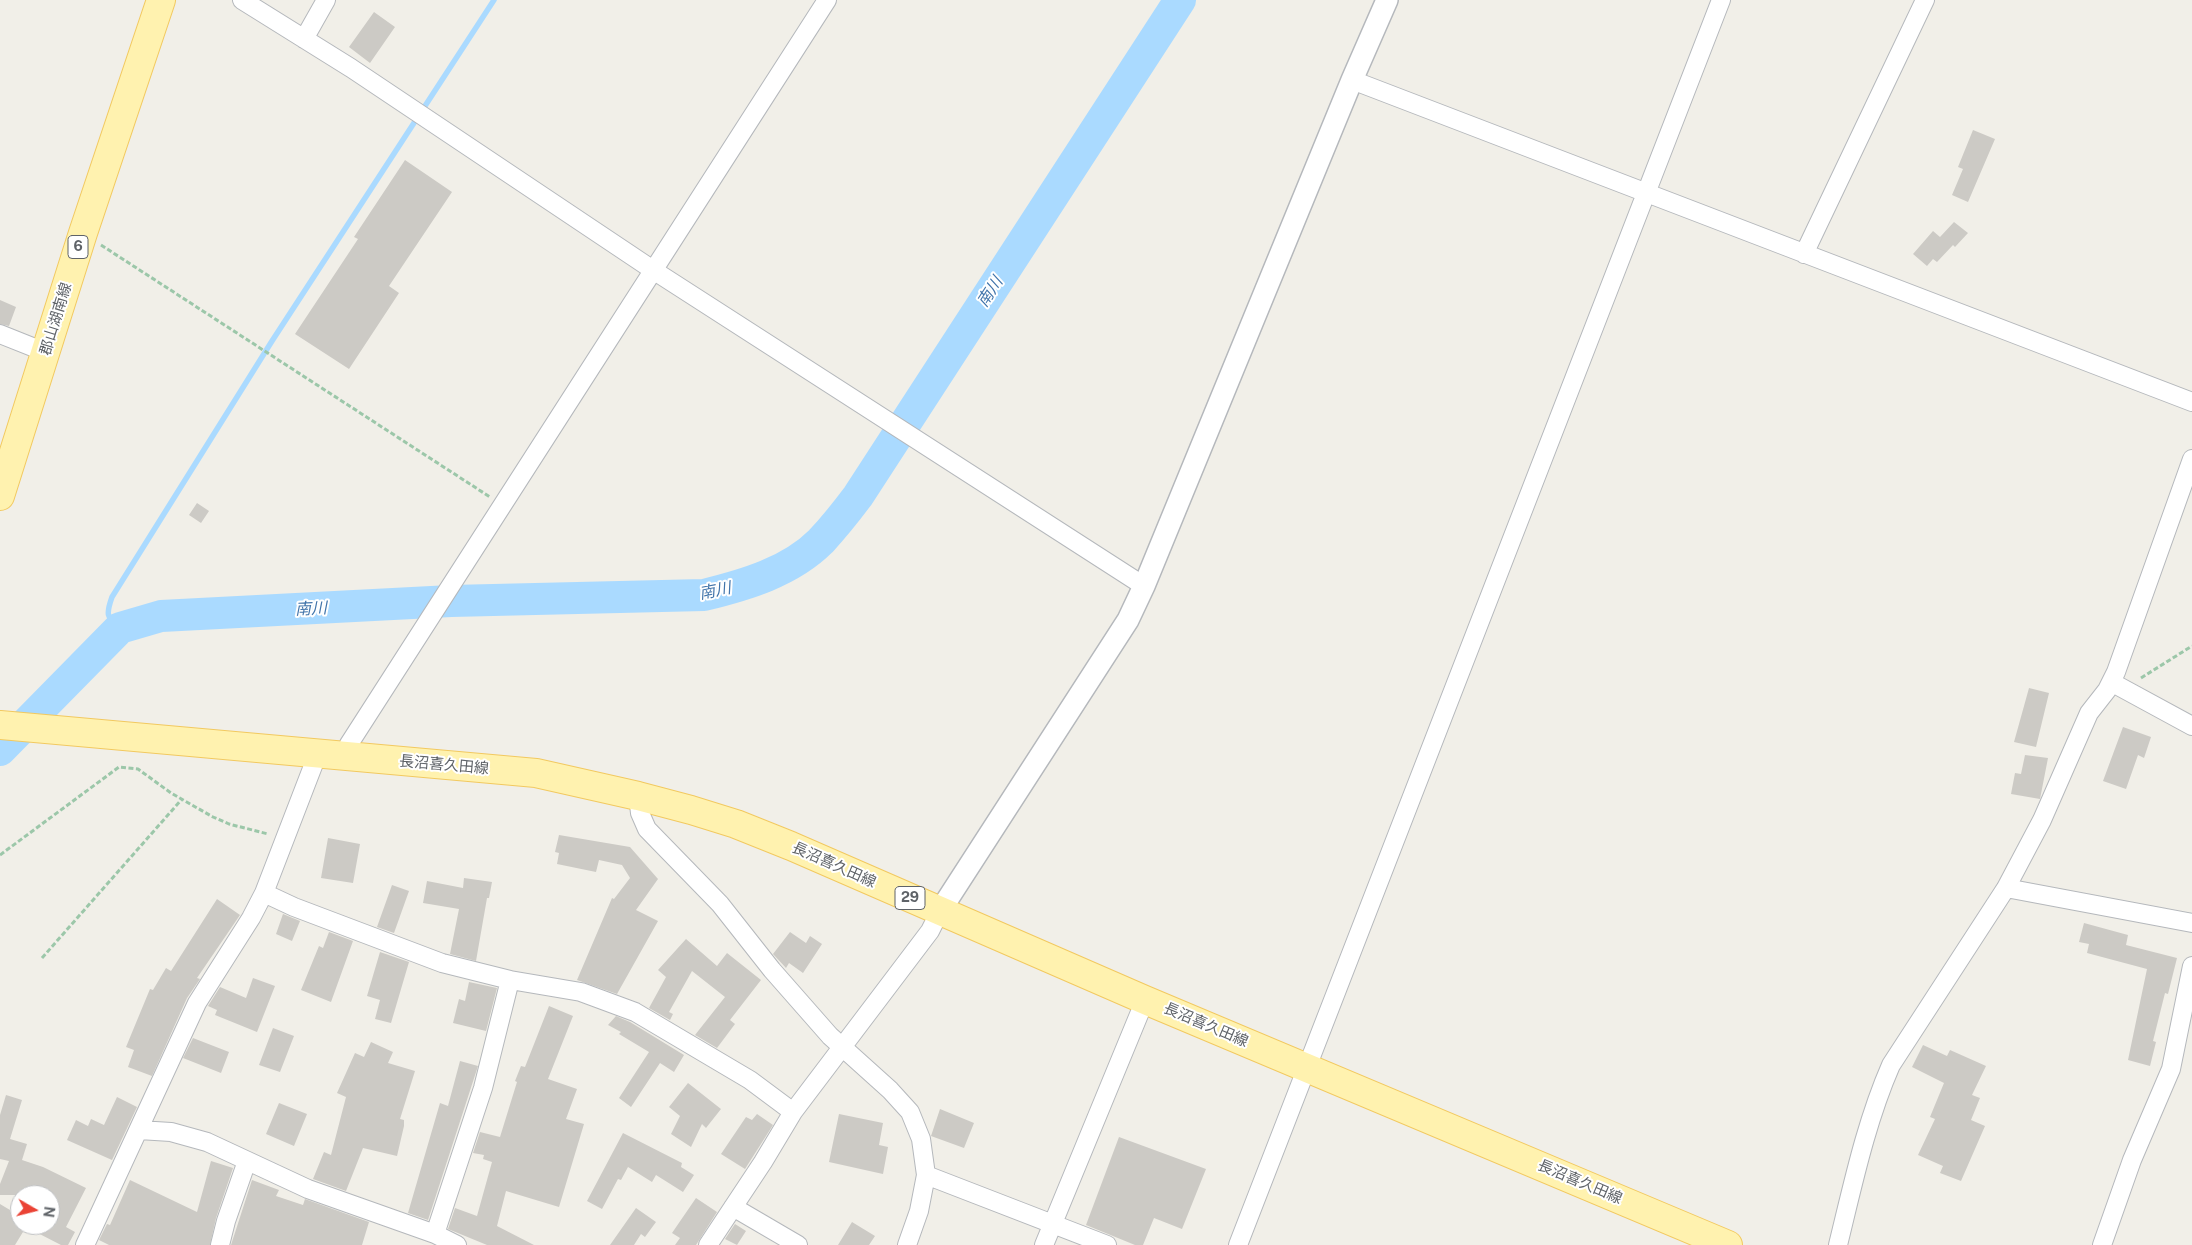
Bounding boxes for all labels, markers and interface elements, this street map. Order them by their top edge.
road number: 6 [68,236,88,258]
water label: 南川 [973,273,1007,311]
street label: 郡山湖南線 [36,281,76,357]
water label: 南川 [697,579,733,603]
water label: 南川 [295,599,327,619]
street label: 長沼喜久田線 [398,752,490,778]
street label: 長沼喜久田線 [789,838,879,892]
road number: 29 [895,886,925,910]
street label: 長沼喜久田線 [1161,999,1251,1051]
street label: 長沼喜久田線 [1535,1156,1625,1208]
north arrow [10,1185,60,1235]
text: N [40,1205,58,1218]

